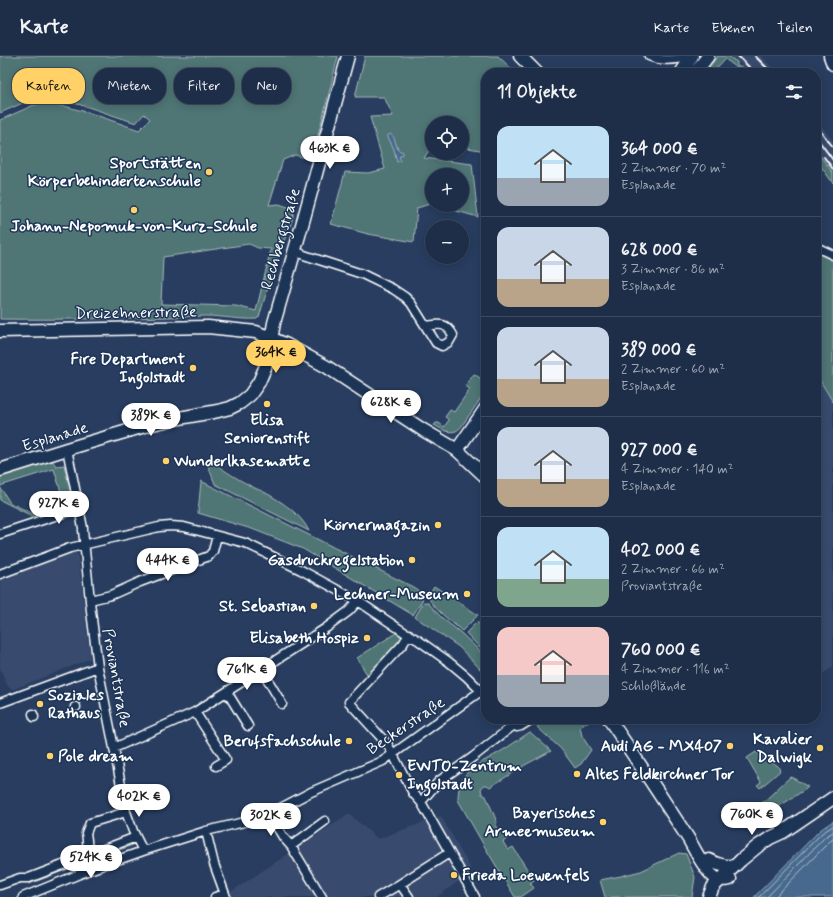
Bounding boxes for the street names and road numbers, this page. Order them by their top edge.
street label: Rechbergstraße [256,185,307,293]
street label: Dreizehnerstraße [75,301,197,325]
street label: Esplanade [20,417,91,457]
street label: Proviantstraße [97,627,135,729]
street label: Beckerstraße [363,692,449,760]

